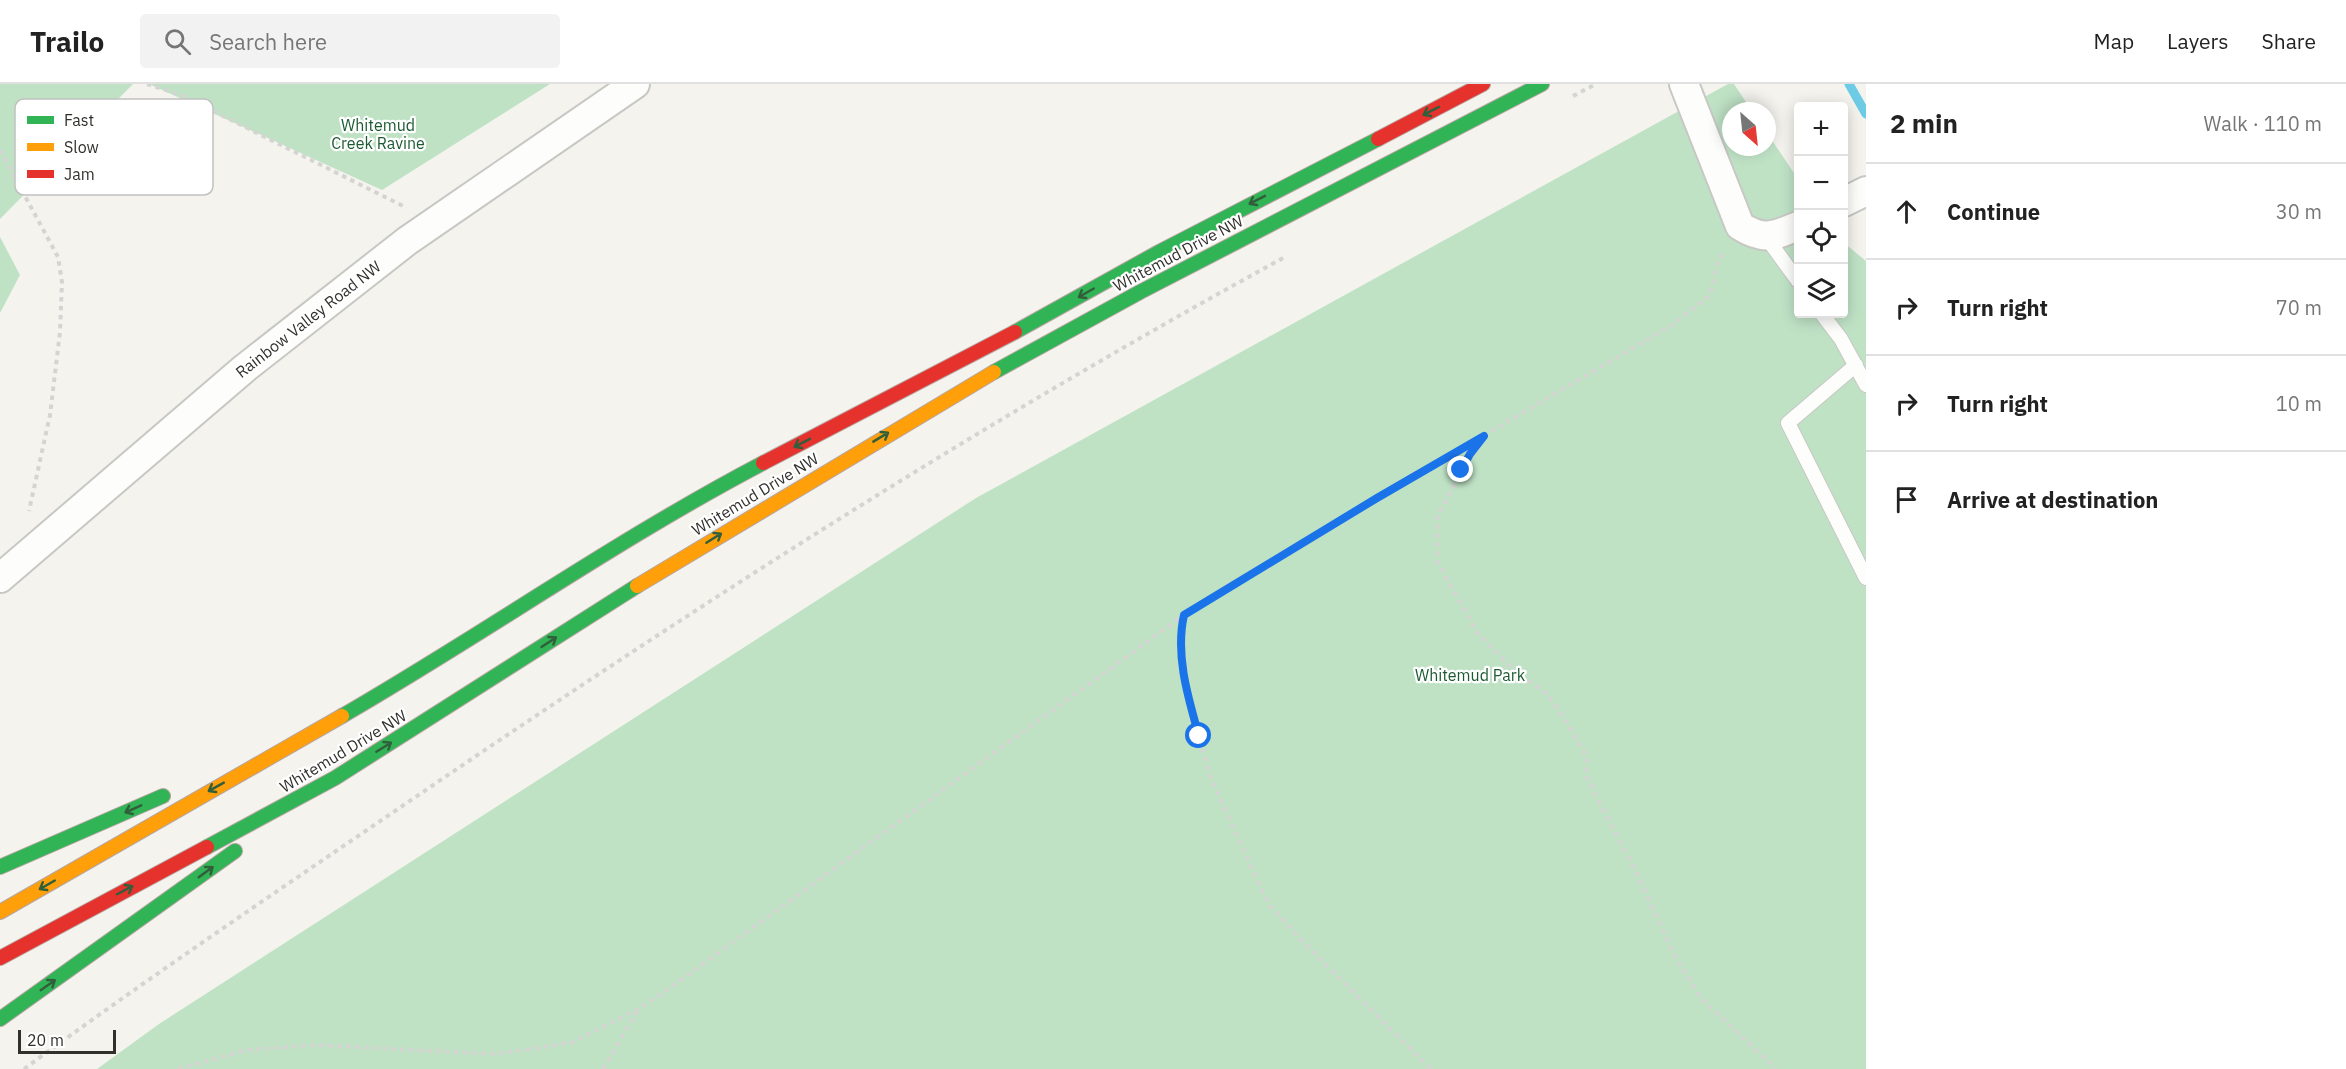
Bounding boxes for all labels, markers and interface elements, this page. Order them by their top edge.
search box [140,14,560,68]
text: Trailo [30,23,104,60]
icon: search [161,25,194,58]
text: Search here [209,27,327,56]
text: Map [2094,27,2134,55]
text: Layers [2167,27,2229,55]
text: Share [2262,27,2316,55]
legend [15,99,213,195]
north arrow [1722,102,1776,156]
map controls [1794,102,1848,318]
button: + [1794,102,1848,156]
one-way arrow [1422,106,1440,117]
text: 2 min [1890,106,1958,140]
text: Fast [64,110,94,130]
text: Walk · 110 m [2204,110,2322,137]
park label: Whitemud Creek Ravine [331,115,425,153]
text: Slow [64,137,99,157]
button: − [1794,156,1848,210]
text: Jam [64,164,95,184]
one-way arrow [1249,195,1267,207]
icon: ahead [1890,195,1923,228]
text: Continue [1947,197,2040,226]
text: 30 m [2276,198,2322,225]
street label: Whitemud Drive NW [1110,210,1246,296]
button: locate [1794,210,1848,264]
street label: Rainbow Valley Road NW [231,256,385,382]
button: layers [1794,264,1848,318]
one-way arrow [1078,287,1095,299]
icon: right [1890,291,1923,324]
text: Turn right [1947,293,2048,322]
text: 70 m [2276,294,2322,321]
icon: right [1890,387,1923,420]
text: Turn right [1947,389,2048,418]
text: 10 m [2276,390,2322,417]
one-way arrow [872,431,889,443]
one-way arrow [794,437,811,449]
street label: Whitemud Drive NW [688,448,822,540]
route end [1447,456,1473,482]
icon: arrive [1890,483,1923,516]
text: Arrive at destination [1947,485,2158,514]
one-way arrow [705,532,722,544]
one-way arrow [540,636,557,648]
park label: Whitemud Park [1415,665,1526,685]
street label: Whitemud Drive NW [276,705,410,797]
route start [1185,722,1211,748]
one-way arrow [376,741,392,753]
one-way arrow [208,781,225,793]
one-way arrow [125,804,143,816]
one-way arrow [198,866,214,878]
one-way arrow [39,879,56,891]
one-way arrow [116,884,134,895]
one-way arrow [39,979,56,992]
scale bar [18,1027,116,1054]
text: 20 m [27,1030,64,1050]

